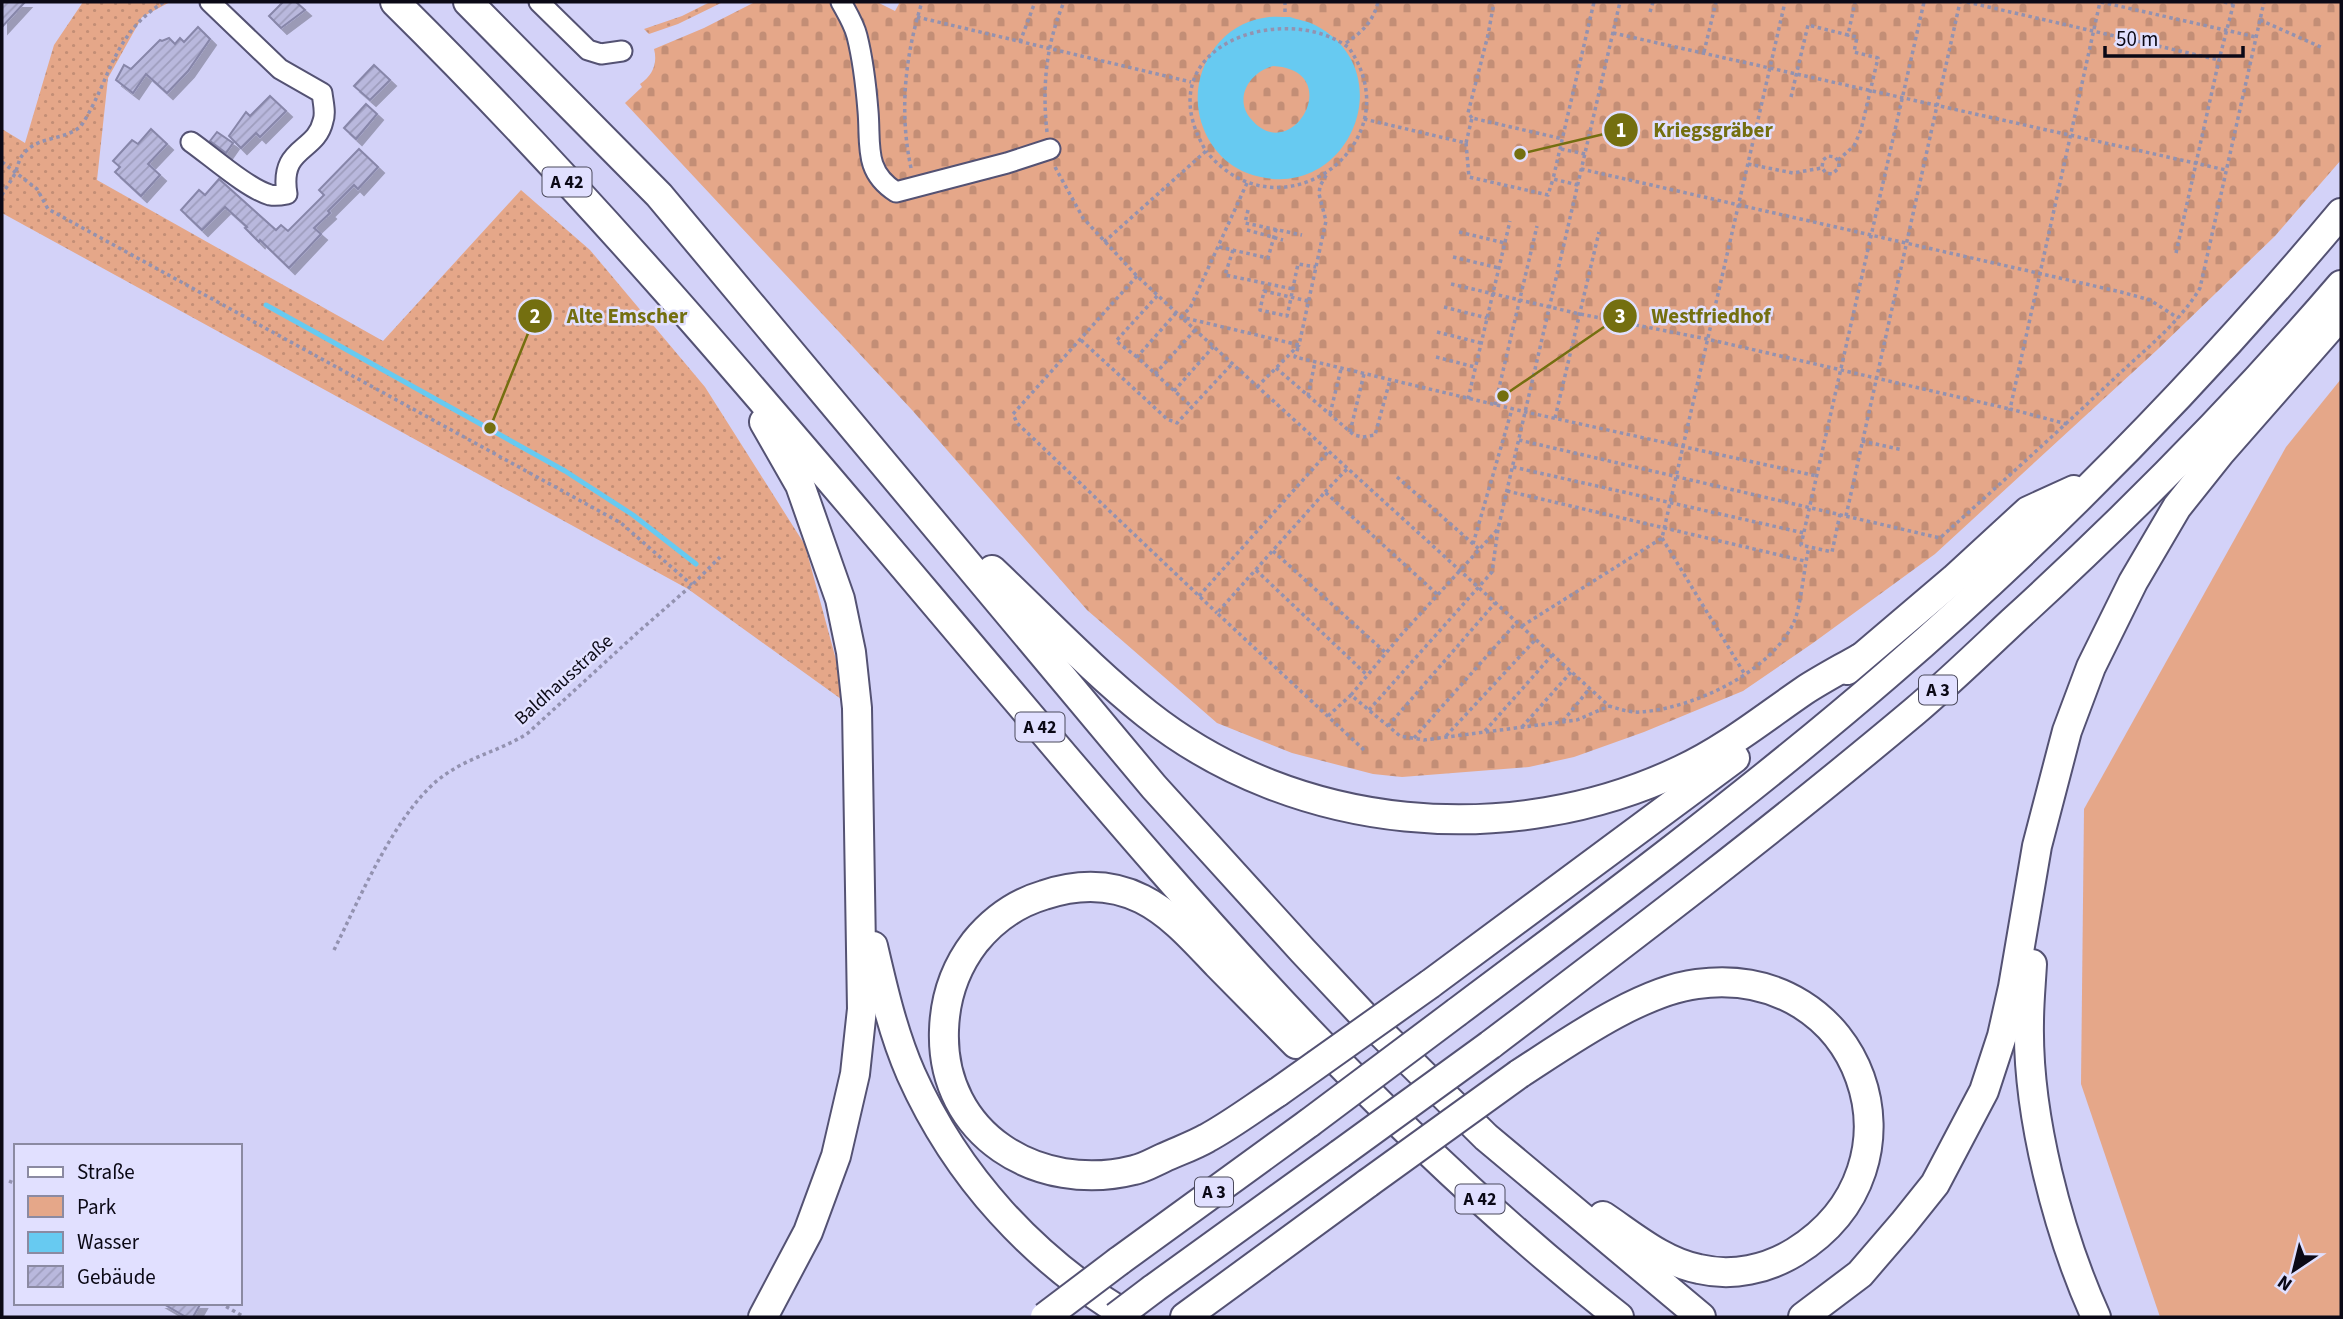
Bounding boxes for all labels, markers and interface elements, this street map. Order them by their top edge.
scale bar [2105,14,2243,58]
text: 50 m [2116,24,2158,54]
callout: Kriegsgräber [1604,109,1786,151]
text: 1 [1615,115,1627,145]
text: Kriegsgräber [1653,115,1773,145]
road number: A 42 [542,168,592,196]
callout: Alte Emscher [518,295,701,337]
callout: Westfriedhof [1602,295,1785,337]
text: 2 [529,301,541,331]
text: Alte Emscher [566,301,688,331]
text: 3 [1614,301,1626,331]
text: Westfriedhof [1651,301,1772,331]
street label: Baldhausstraße [509,628,619,732]
road number: A 3 [1919,676,1957,704]
road number: A 42 [1016,712,1064,742]
legend [14,1144,242,1305]
text: Straße [77,1157,135,1187]
road number: A 3 [1195,1177,1233,1206]
road number: A 42 [1456,1184,1504,1214]
text: Park [77,1192,117,1222]
text: Wasser [77,1227,140,1257]
north arrow [2259,1235,2329,1305]
text: Gebäude [77,1262,156,1292]
text: N [2272,1268,2298,1297]

